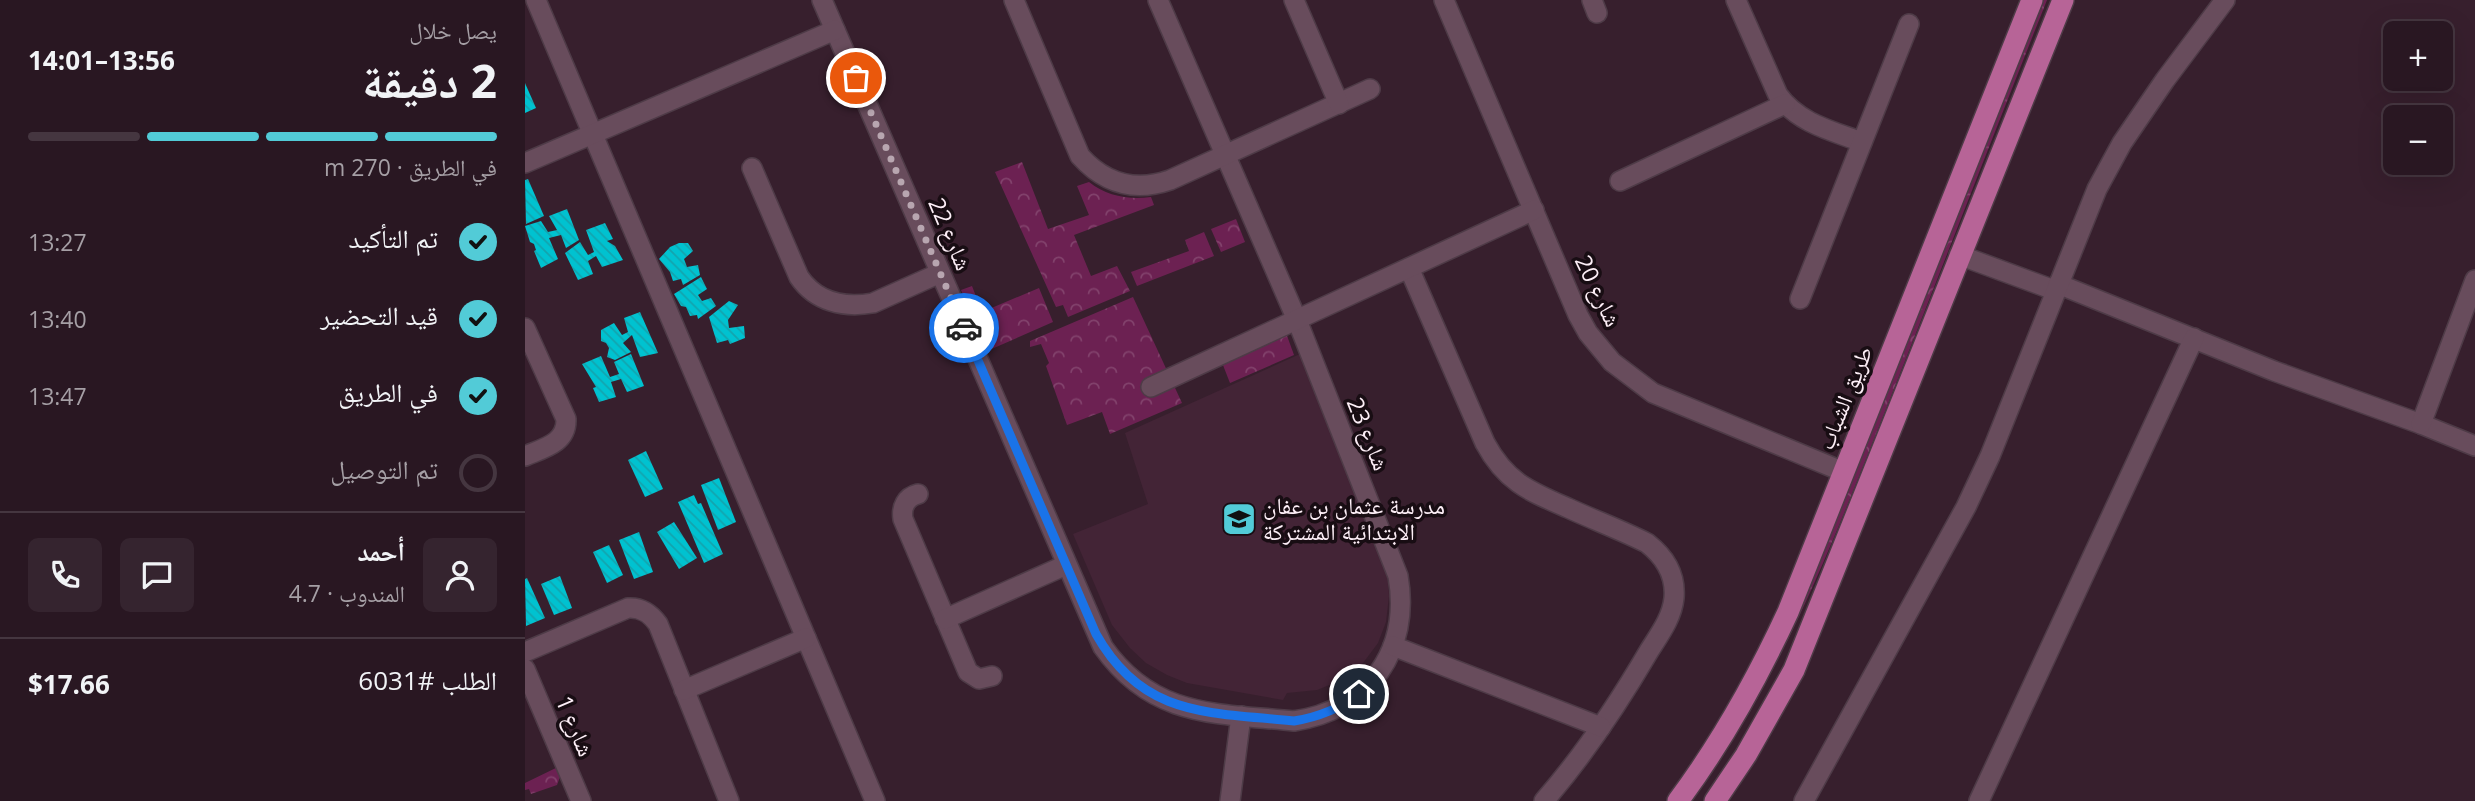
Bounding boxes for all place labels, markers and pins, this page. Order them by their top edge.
pin [826,48,886,108]
place label: مدرسة عثمان بن عفان الابتدائية المشتركة [1263,489,1445,547]
school or university icon: مدرسة عثمان بن عفان الابتدائية المشتركة [1220,500,1258,538]
pin [1329,664,1389,724]

